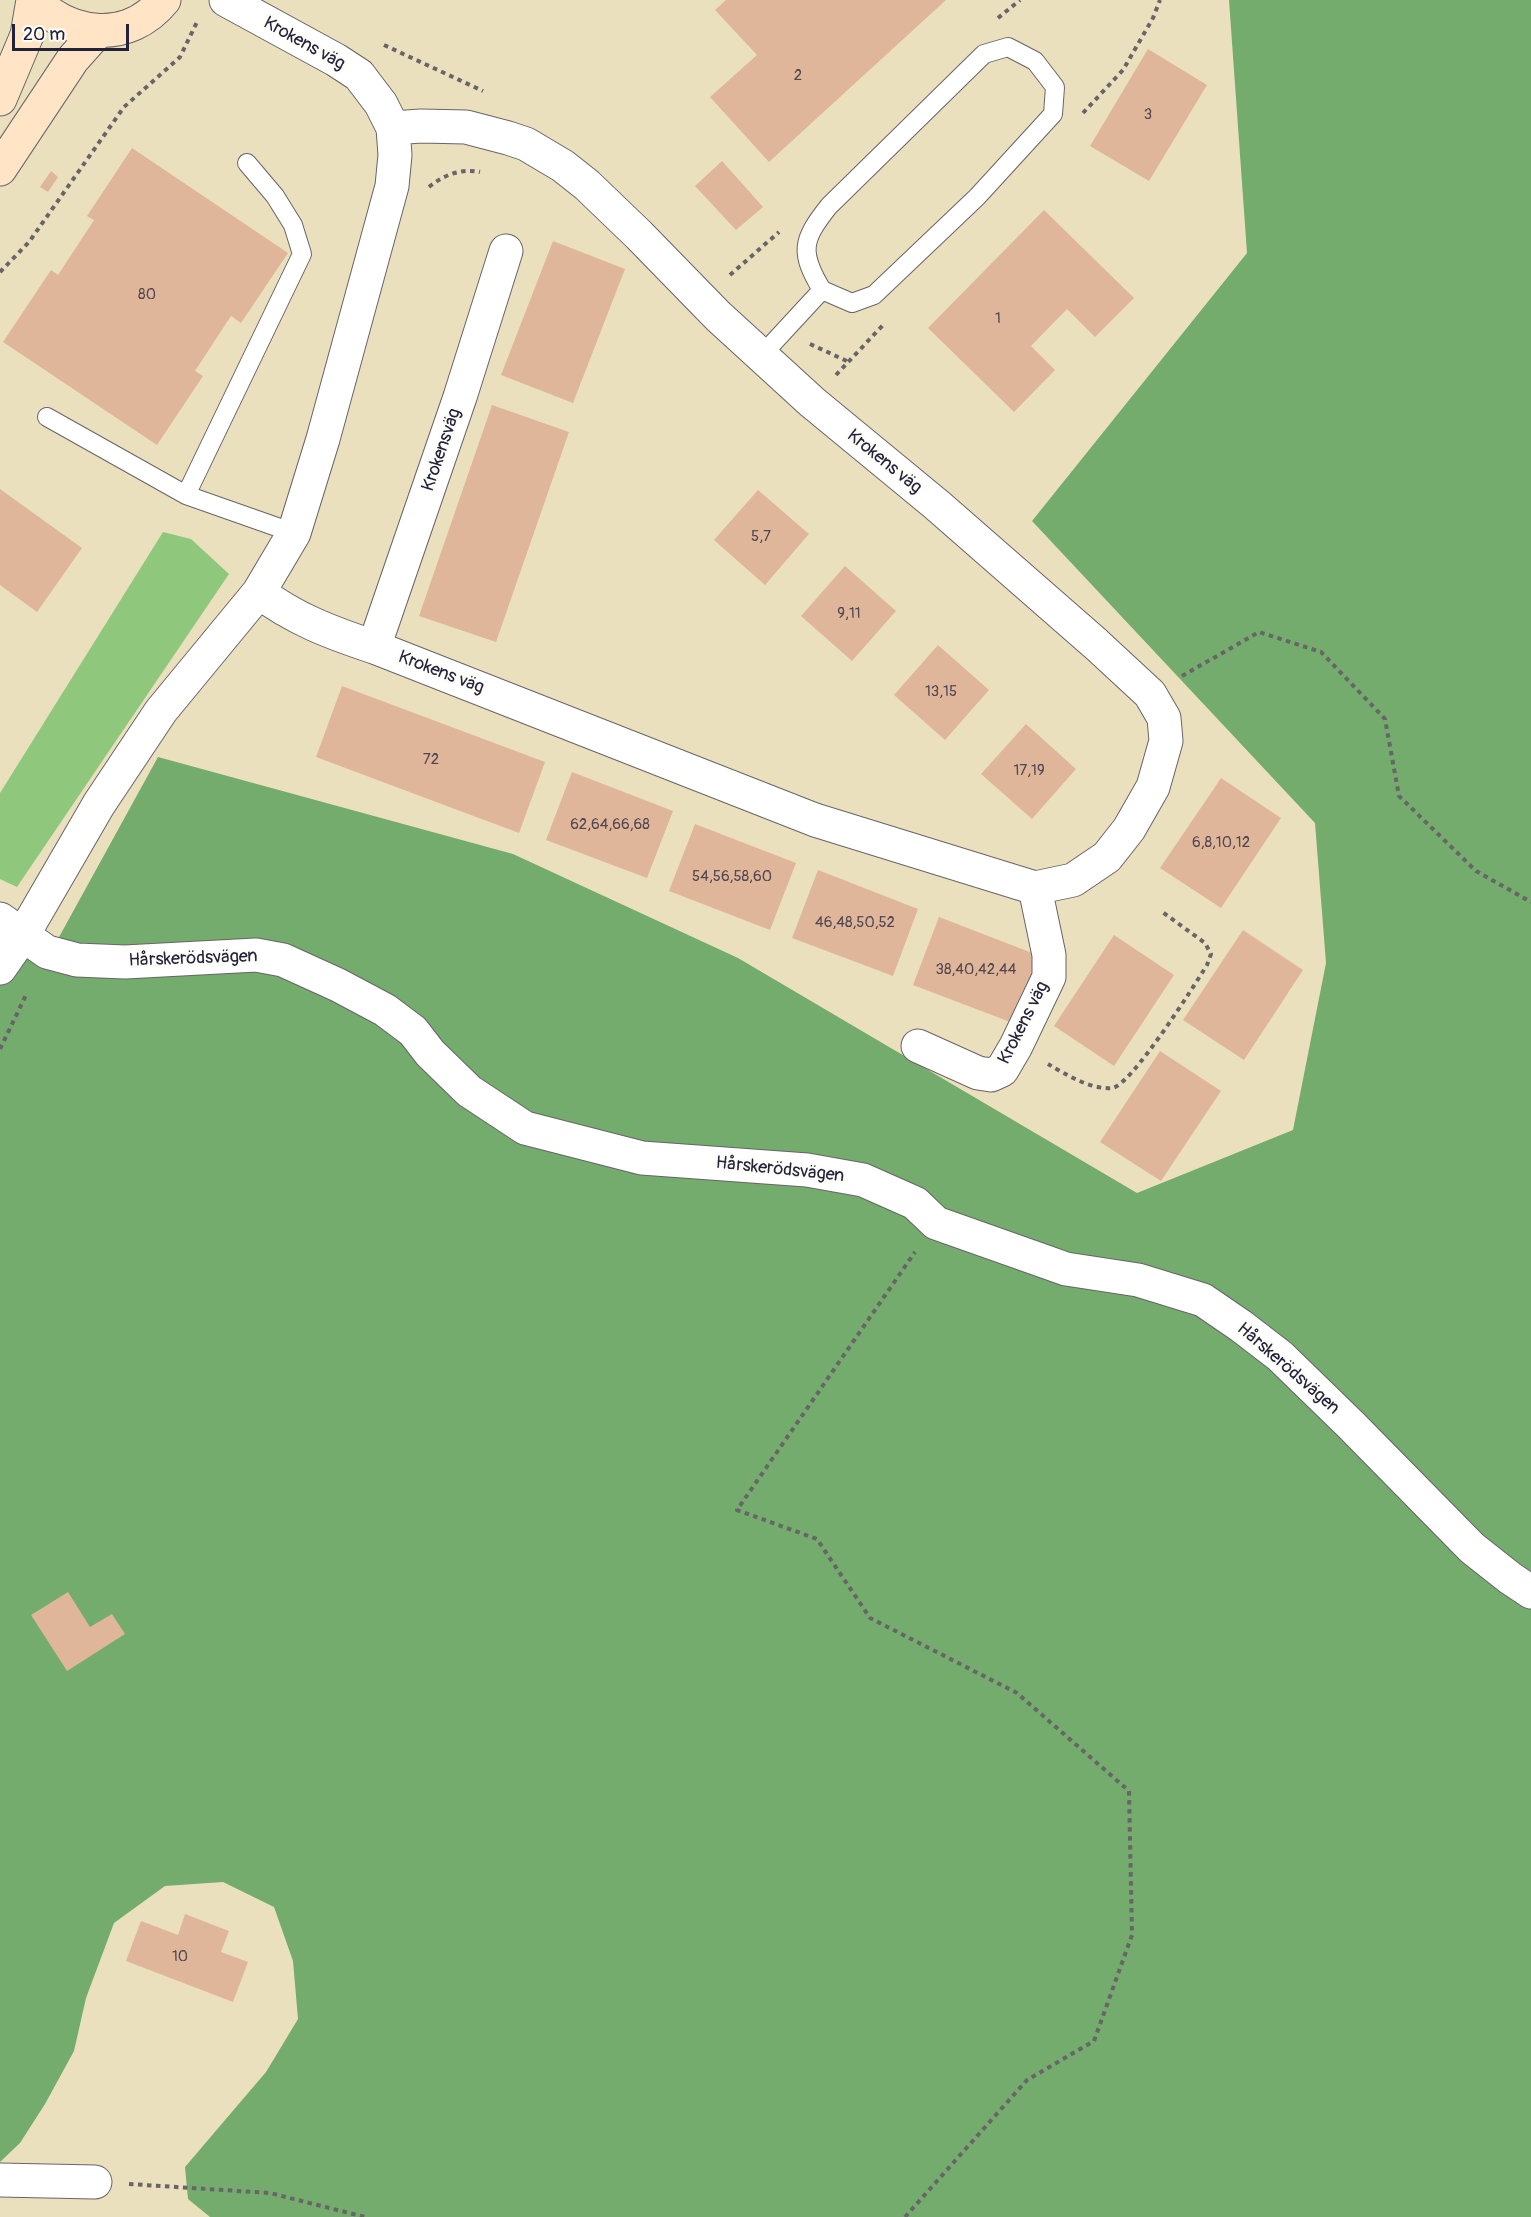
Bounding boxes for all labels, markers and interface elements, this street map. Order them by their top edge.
scale bar [15,12,132,50]
street label: Krokens väg [259,13,349,75]
text: 20 m [23,23,65,46]
house number: 2 [794,67,802,85]
house number: 3 [1144,106,1152,124]
house number: 80 [138,286,156,304]
house number: 1 [995,310,1001,328]
street label: Krokensväg [418,406,466,494]
street label: Krokens väg [842,425,926,499]
house number: 5,7 [751,528,771,546]
house number: 9,11 [837,605,861,623]
street label: Krokens väg [395,647,487,699]
house number: 13,15 [925,683,957,701]
house number: 72 [423,751,439,769]
house number: 17,19 [1013,762,1045,780]
house number: 62,64,66,68 [570,816,650,834]
house number: 6,8,10,12 [1192,834,1250,852]
house number: 54,56,58,60 [692,868,772,886]
house number: 46,48,50,52 [815,914,895,932]
street label: Hårskerödsvägen [128,946,258,972]
house number: 38,40,42,44 [936,961,1016,979]
street label: Krokens väg [994,978,1054,1068]
street label: Hårskerödsvägen [715,1153,845,1187]
street label: Hårskerödsvägen [1232,1318,1344,1420]
house number: 10 [172,1948,188,1966]

